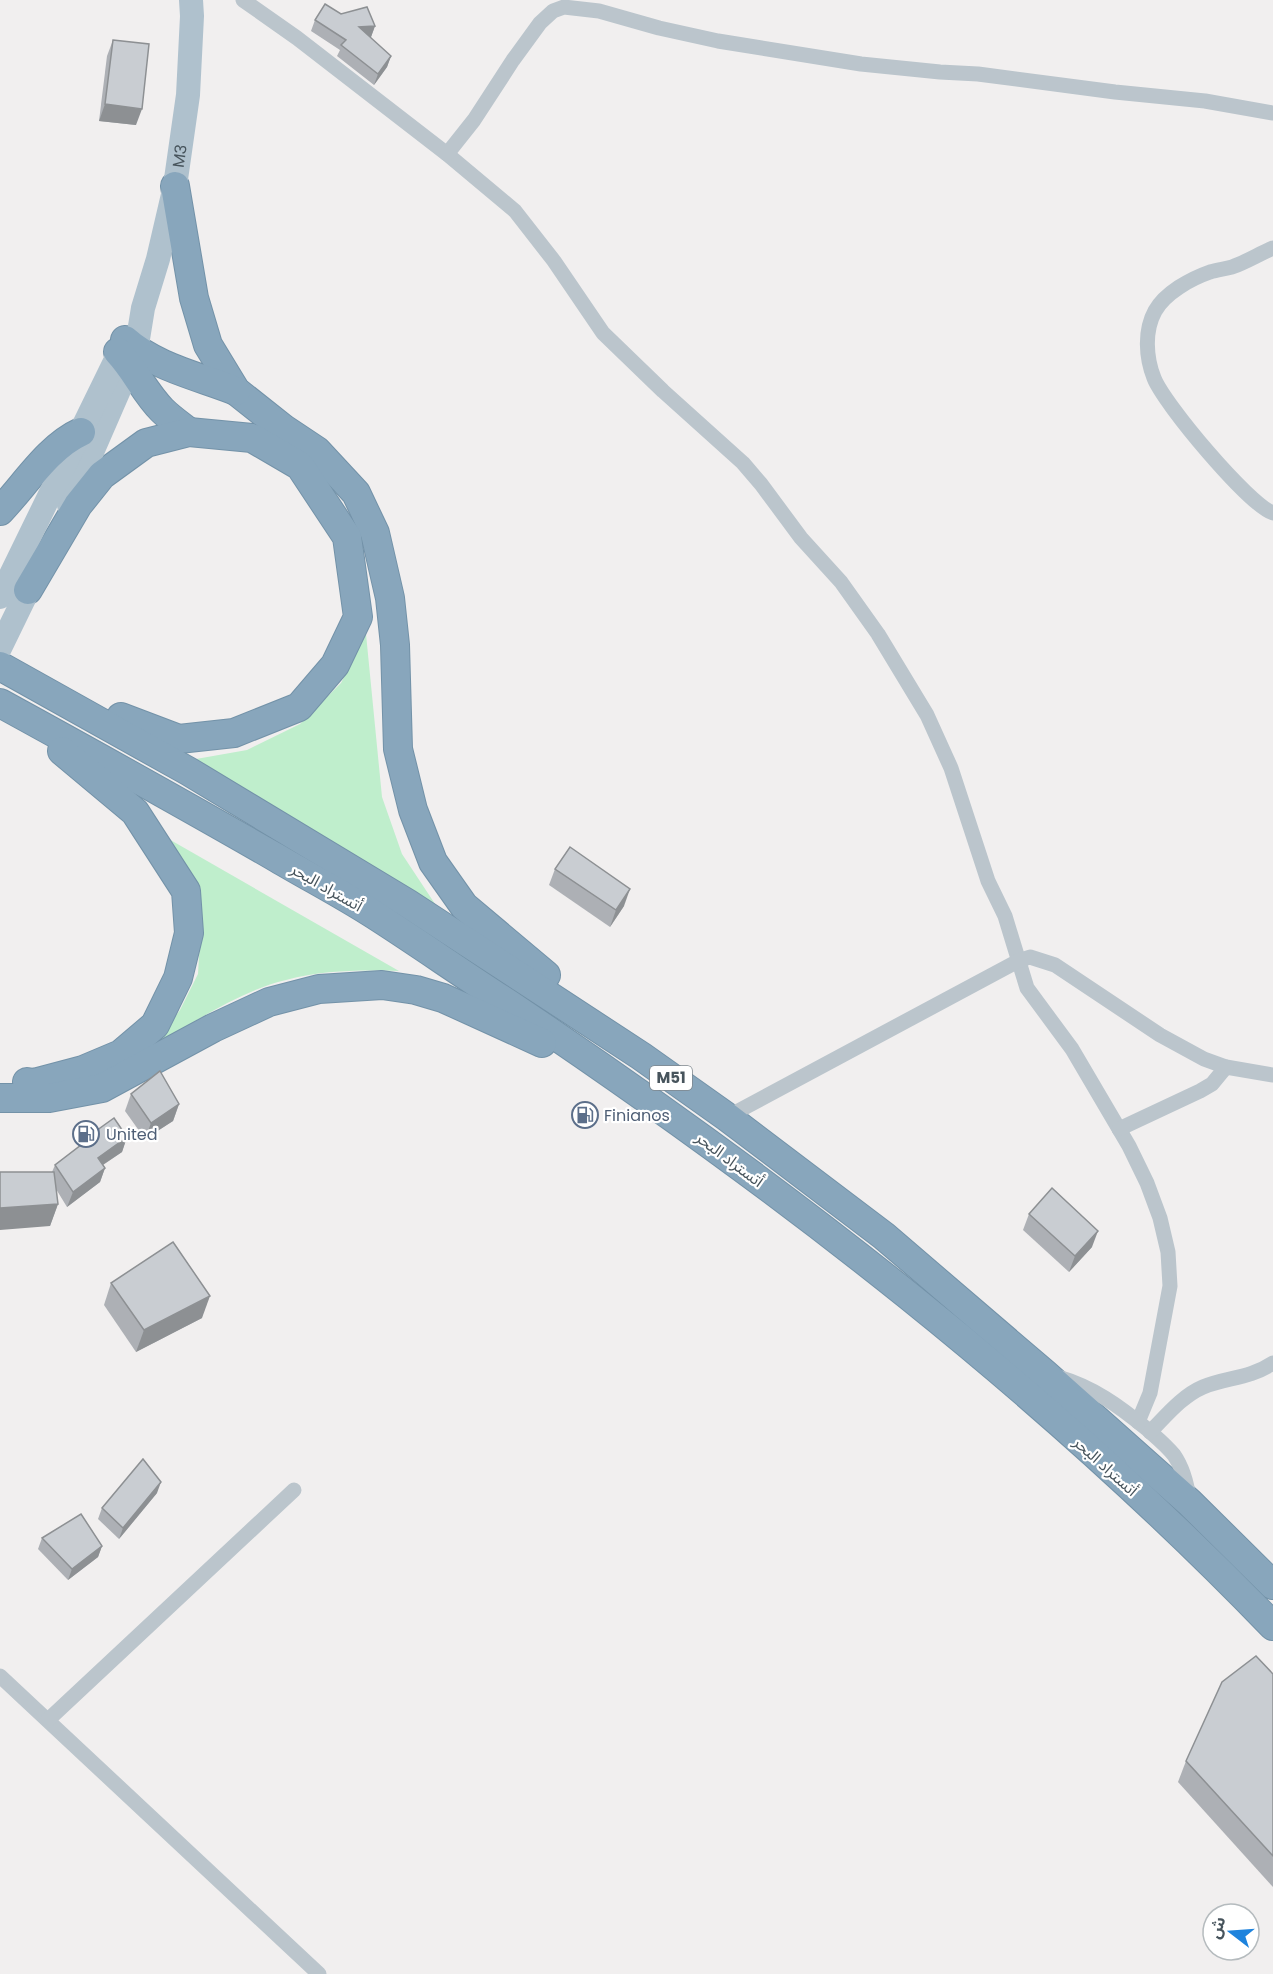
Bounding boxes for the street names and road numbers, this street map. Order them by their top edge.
street label: M3 [167,143,193,169]
street label: أتستراد البحر [286,857,367,917]
road number: M51 [650,1066,692,1090]
street label: أتستراد البحر [690,1126,768,1193]
street label: أتستراد البحر [1068,1430,1143,1502]

